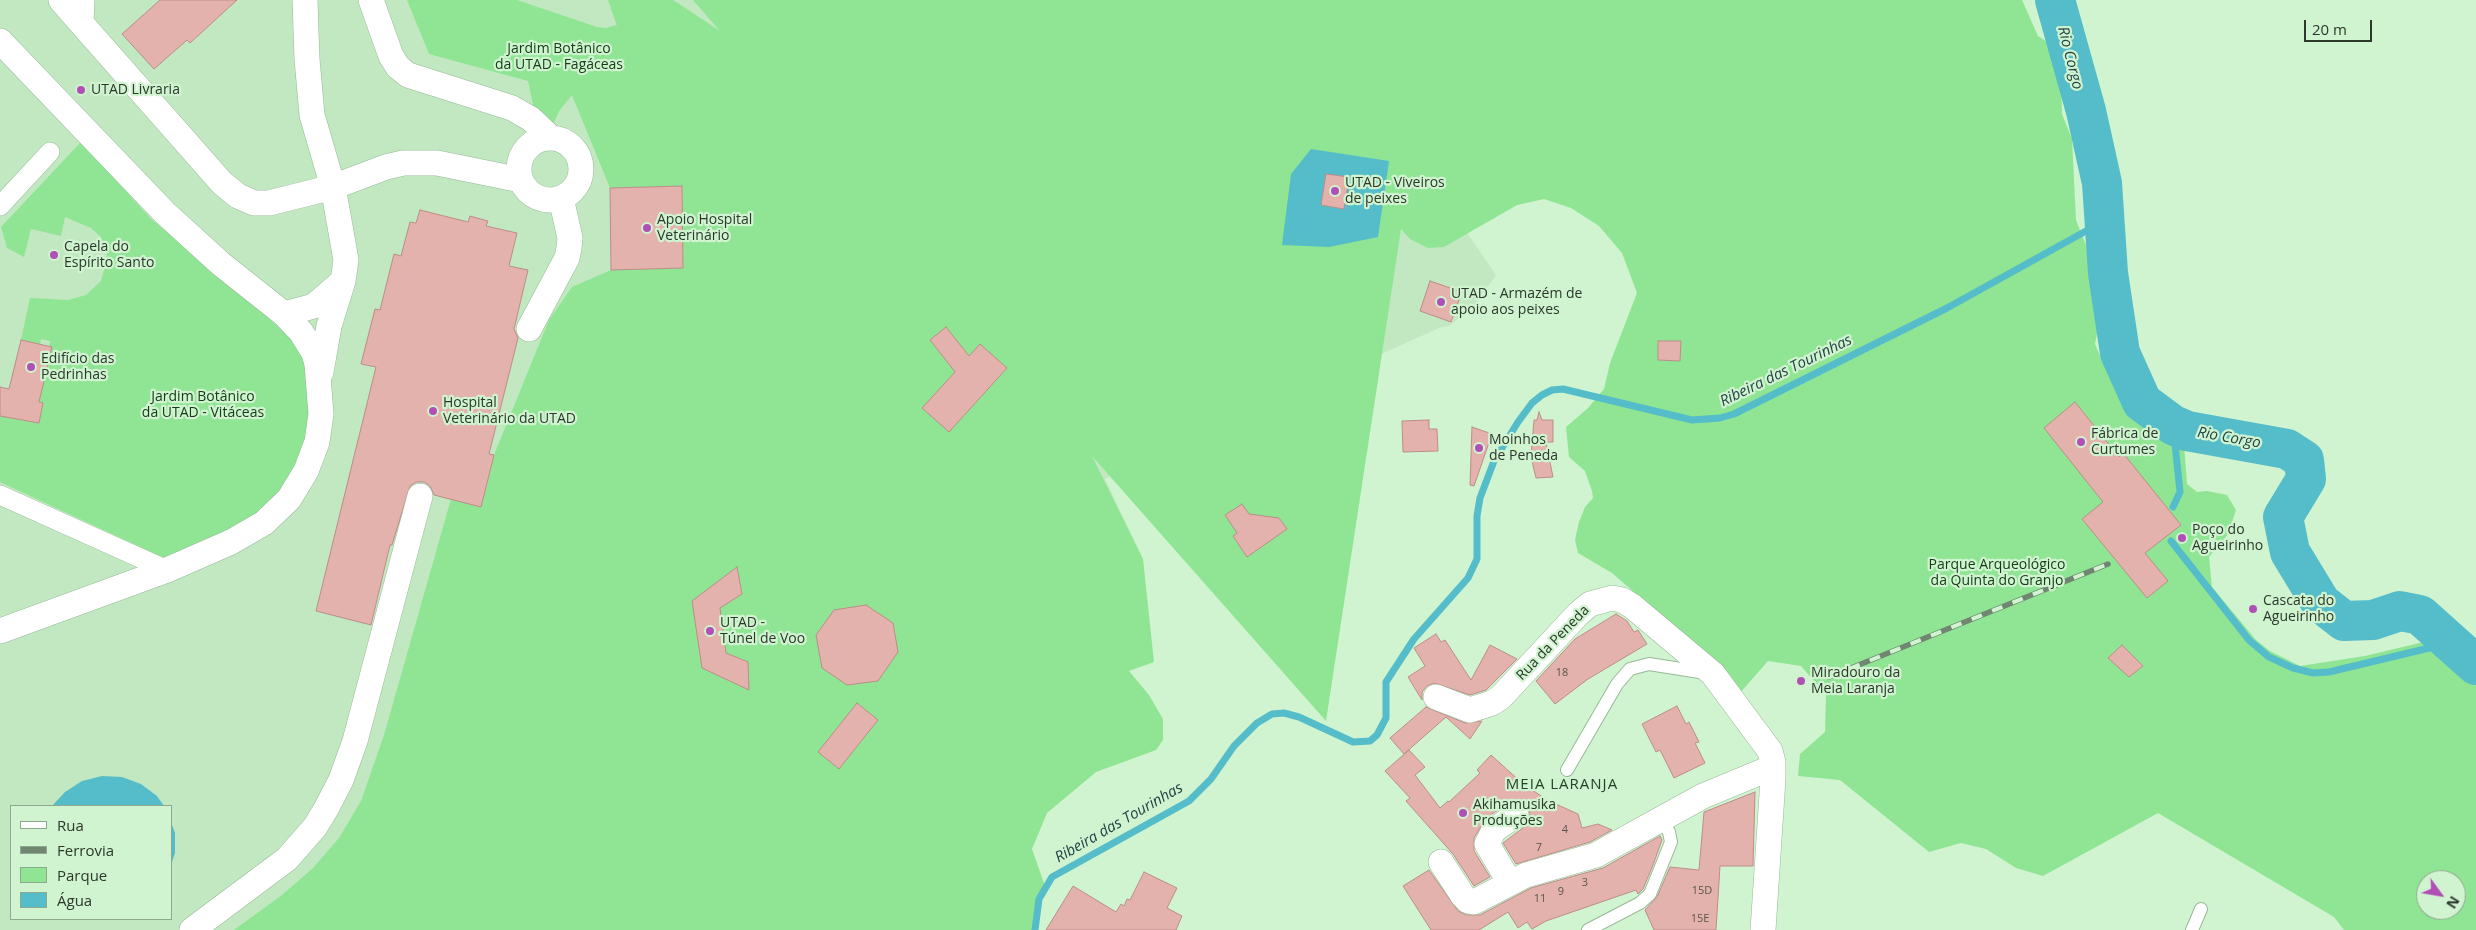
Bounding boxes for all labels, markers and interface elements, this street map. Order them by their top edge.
scale bar [2306,10,2374,42]
text: 20 m [2312,19,2347,39]
water label: Rio Corgo [2054,25,2086,91]
park label: Jardim Botânico da UTAD - Fagáceas [495,41,623,74]
place label: UTAD Livraria [91,82,180,98]
marker: UTAD Livraria [75,84,87,96]
place label: UTAD - Viveiros de peixes [1345,175,1445,208]
marker: UTAD - Viveiros de peixes [1329,185,1341,197]
place label: Apoio Hospital Veterinário [657,212,752,244]
marker: Apoio Hospital Veterinário [641,222,653,234]
place label: Capela do Espírito Santo [64,239,154,272]
marker: Capela do Espírito Santo [48,249,60,261]
place label: UTAD - Armazém de apoio aos peixes [1451,286,1582,318]
marker: UTAD - Armazém de apoio aos peixes [1435,296,1447,308]
water label: Ribeira das Tourinhas [1717,331,1855,411]
place label: Edifício das Pedrinhas [41,351,114,384]
marker: Edifício das Pedrinhas [25,361,37,373]
park label: Jardim Botânico da UTAD - Vitáceas [142,389,264,422]
place label: Hospital Veterinário da UTAD [443,395,576,428]
marker: Hospital Veterinário da UTAD [427,405,439,417]
water label: Rio Corgo [2196,424,2262,452]
place label: Fábrica de Curtumes [2091,426,2158,458]
place label: Moinhos de Peneda [1489,432,1558,464]
marker: Fábrica de Curtumes [2075,436,2087,448]
marker: Moinhos de Peneda [1473,442,1485,454]
place label: Poço do Agueirinho [2192,522,2263,554]
marker: Poço do Agueirinho [2176,532,2188,544]
park label: Parque Arqueológico da Quinta do Granjo [1929,557,2065,590]
place label: Cascata do Agueirinho [2263,593,2334,626]
street label: Rua da Peneda [1513,602,1593,684]
marker: Cascata do Agueirinho [2247,603,2259,615]
place label: UTAD - Túnel de Voo [720,615,805,648]
marker: UTAD - Túnel de Voo [704,625,716,637]
place label: Miradouro da Meia Laranja [1811,665,1900,698]
house number: 18 [1556,666,1568,680]
marker: Miradouro da Meia Laranja [1795,675,1807,687]
district label: MEIA LARANJA [1504,776,1620,794]
water label: Ribeira das Tourinhas [1052,779,1186,867]
place label: Akihamusika Produções [1473,797,1556,830]
legend [10,805,172,920]
marker: Akihamusika Produções [1457,807,1469,819]
text: Rua [57,815,84,835]
house number: 4 [1562,823,1568,837]
text: Ferrovia [57,840,114,860]
house number: 7 [1536,841,1542,855]
text: Parque [57,865,107,885]
north arrow [2416,870,2466,920]
house number: 3 [1582,876,1588,890]
house number: 15D [1692,884,1712,898]
house number: 9 [1558,885,1564,899]
text: Água [57,890,92,910]
house number: 11 [1534,892,1546,906]
text: N [2442,893,2464,913]
house number: 15E [1691,912,1709,926]

